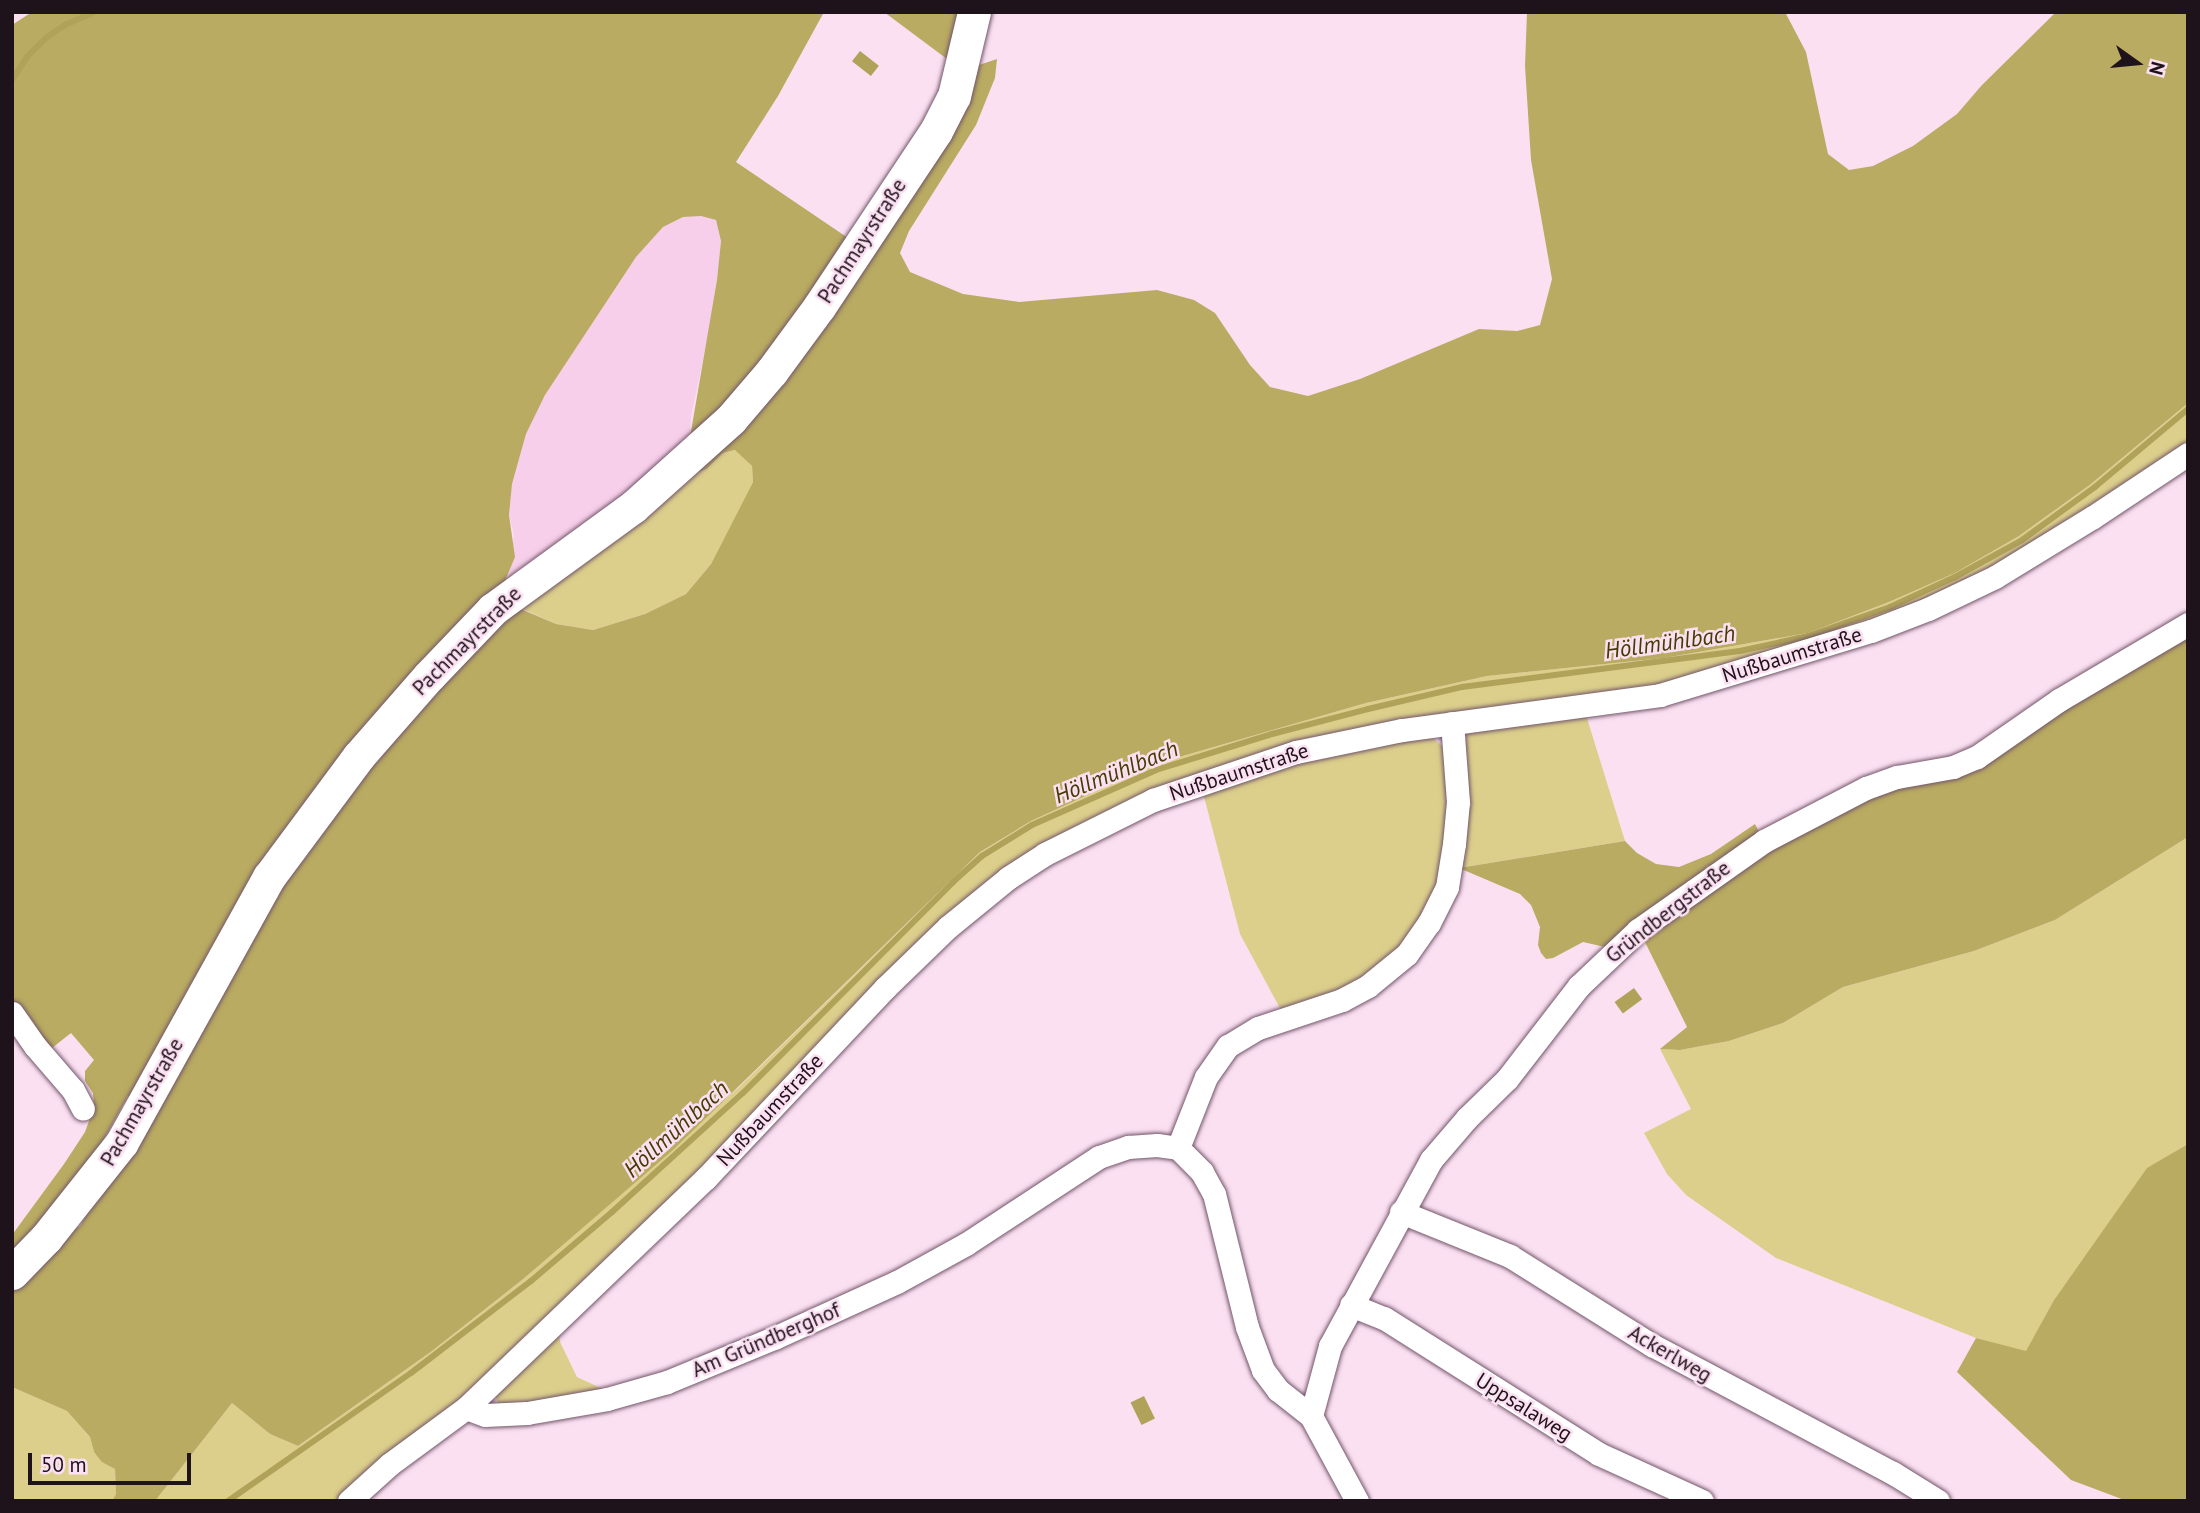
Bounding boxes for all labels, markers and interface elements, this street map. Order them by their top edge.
north arrow [2102,28,2172,98]
text: N [2144,59,2170,78]
street label: Pachmayrstraße [812,174,912,308]
street label: Pachmayrstraße [407,581,527,701]
water label: Höllmühlbach [1603,619,1737,665]
street label: Nußbaumstraße [1719,622,1865,688]
water label: Höllmühlbach [1050,735,1182,809]
street label: Nußbaumstraße [1166,738,1312,806]
street label: Gründbergstraße [1601,856,1735,968]
street label: Pachmayrstraße [95,1034,189,1170]
street label: Nußbaumstraße [711,1049,829,1171]
water label: Höllmühlbach [618,1075,734,1183]
street label: Am Gründberghof [688,1297,844,1383]
street label: Ackerlweg [1624,1320,1716,1388]
street label: Uppsalaweg [1471,1367,1577,1447]
scale bar [32,1440,194,1484]
text: 50 m [41,1451,87,1478]

